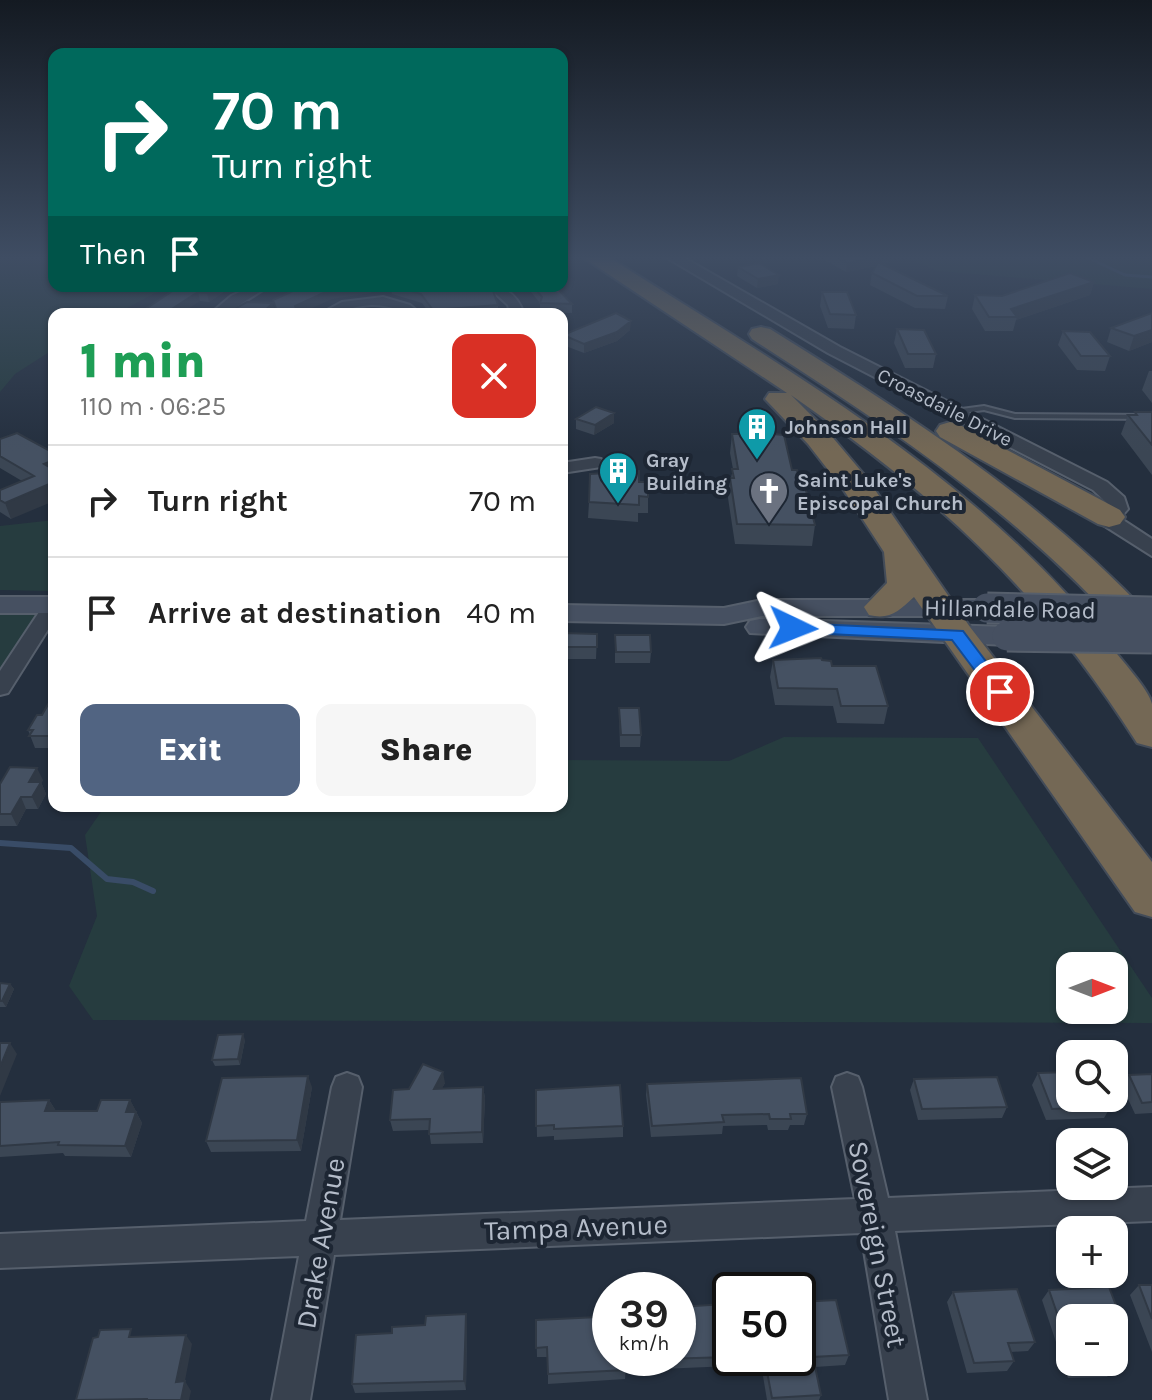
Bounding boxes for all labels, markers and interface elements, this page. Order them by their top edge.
text: 70 m [212,78,343,143]
icon: right [80,80,184,184]
text: Turn right [212,145,372,187]
icon: arrive [163,232,207,276]
text: Then [80,236,147,272]
text: 1 min [80,333,206,389]
button: close [452,334,536,418]
street label: Croasdaile Drive [874,364,1016,451]
text: 110 m · 06:25 [80,391,226,422]
building icon: Johnson Hall [736,406,778,461]
place label: Johnson Hall [785,416,908,439]
place label: Gray Building [646,449,727,495]
building icon: Gray Building [597,450,639,505]
place label: Saint Luke's Episcopal Church [797,469,964,515]
church icon: Saint Luke's Episcopal Church [748,470,790,525]
icon: right [80,479,124,523]
text: Turn right [148,483,288,519]
text: 70 m [469,483,536,519]
position arrow [751,586,835,670]
icon: arrive [80,591,124,635]
street label: Hillandale Road [924,594,1096,624]
text: Arrive at destination [148,595,442,631]
text: 40 m [466,595,536,631]
pin [966,658,1034,726]
icon: arrive [978,670,1022,714]
button: Exit [80,704,300,796]
button: Share [316,704,536,796]
north arrow [1056,952,1128,1024]
map controls [1056,952,1128,1376]
button: search [1056,1040,1128,1112]
button: layers [1056,1128,1128,1200]
street label: Sovereign Street [841,1138,914,1350]
street label: Drake Avenue [289,1155,352,1331]
street label: Tampa Avenue [484,1208,668,1247]
button: + [1056,1216,1128,1288]
speed limit sign: 50 [712,1272,816,1376]
text: 39 [619,1290,669,1337]
button: − [1056,1304,1128,1376]
text: km/h [619,1332,669,1355]

